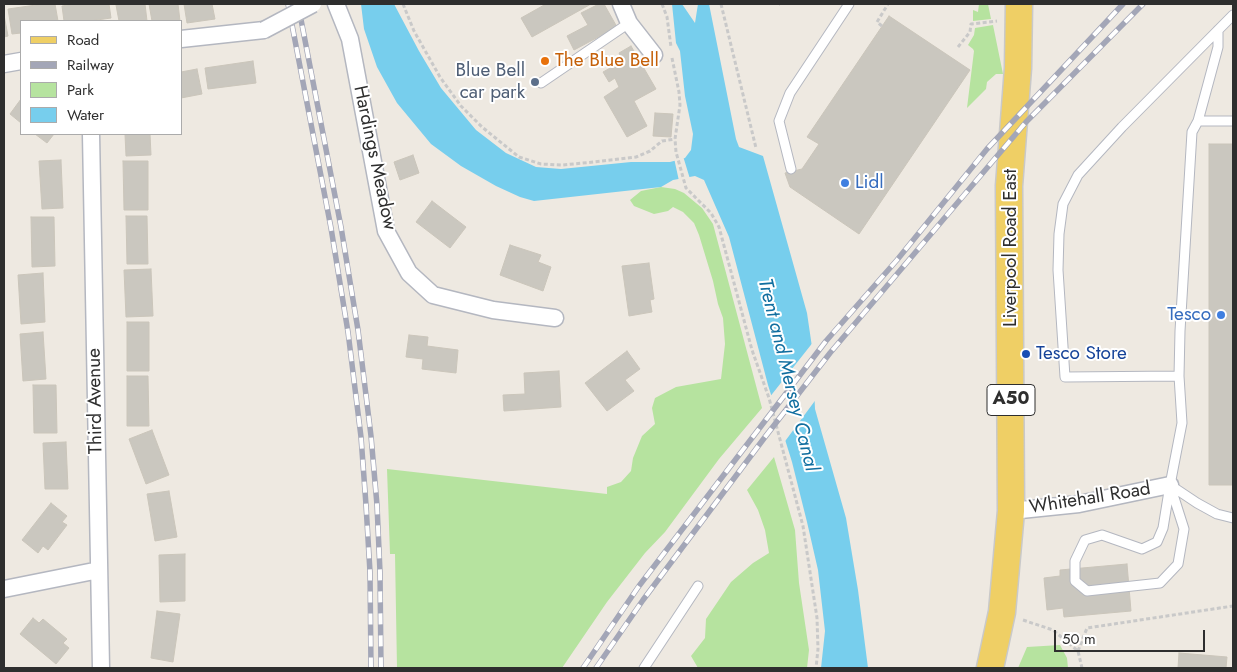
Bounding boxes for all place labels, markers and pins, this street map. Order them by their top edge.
place label: The Blue Bell [555,50,659,72]
marker: The Blue Bell [539,55,551,67]
place label: Blue Bell car park [455,60,525,104]
marker: Blue Bell car park [529,76,541,88]
place label: Lidl [855,172,884,194]
marker: Lidl [839,177,851,189]
place label: Tesco [1167,304,1211,326]
marker: Tesco [1215,309,1227,321]
place label: Tesco Store [1036,343,1127,365]
marker: Tesco Store [1020,348,1032,360]

